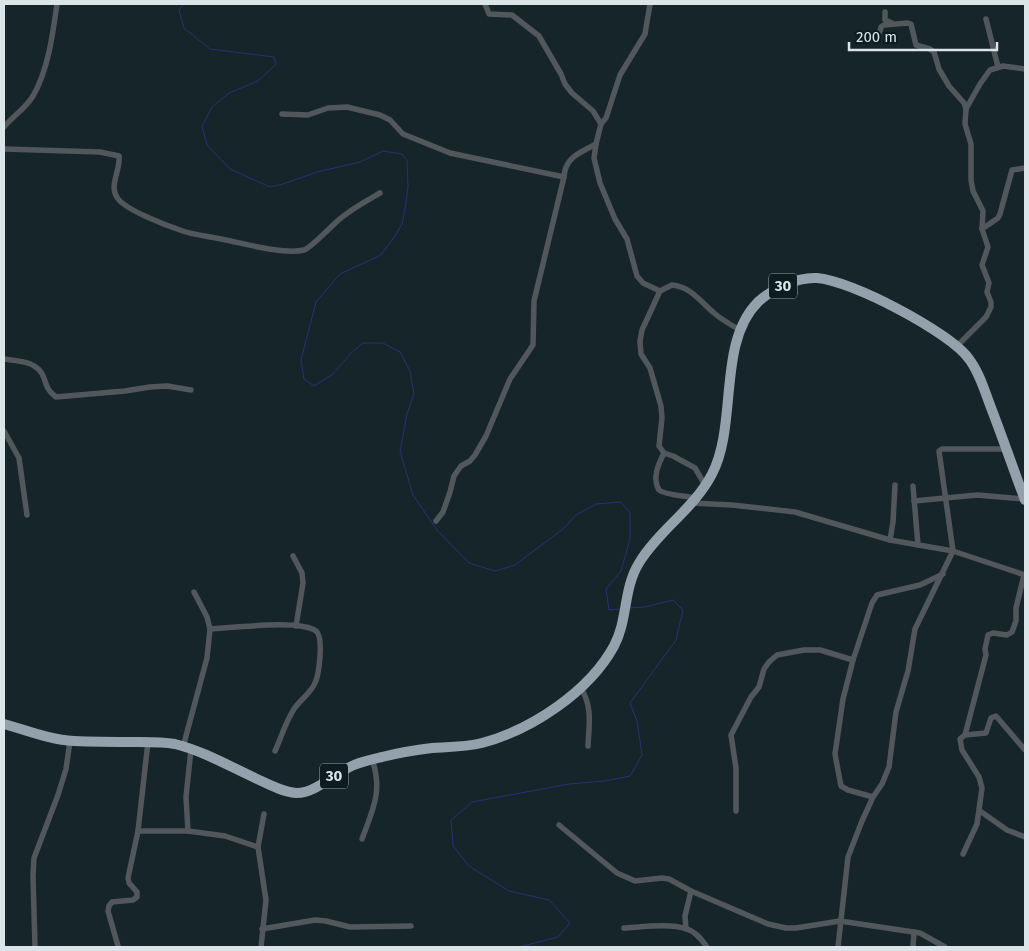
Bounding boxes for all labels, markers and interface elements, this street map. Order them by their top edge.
scale bar [849,20,996,52]
text: 200 m [856,28,897,46]
road number: 30 [769,274,797,298]
road number: 30 [320,764,348,788]

